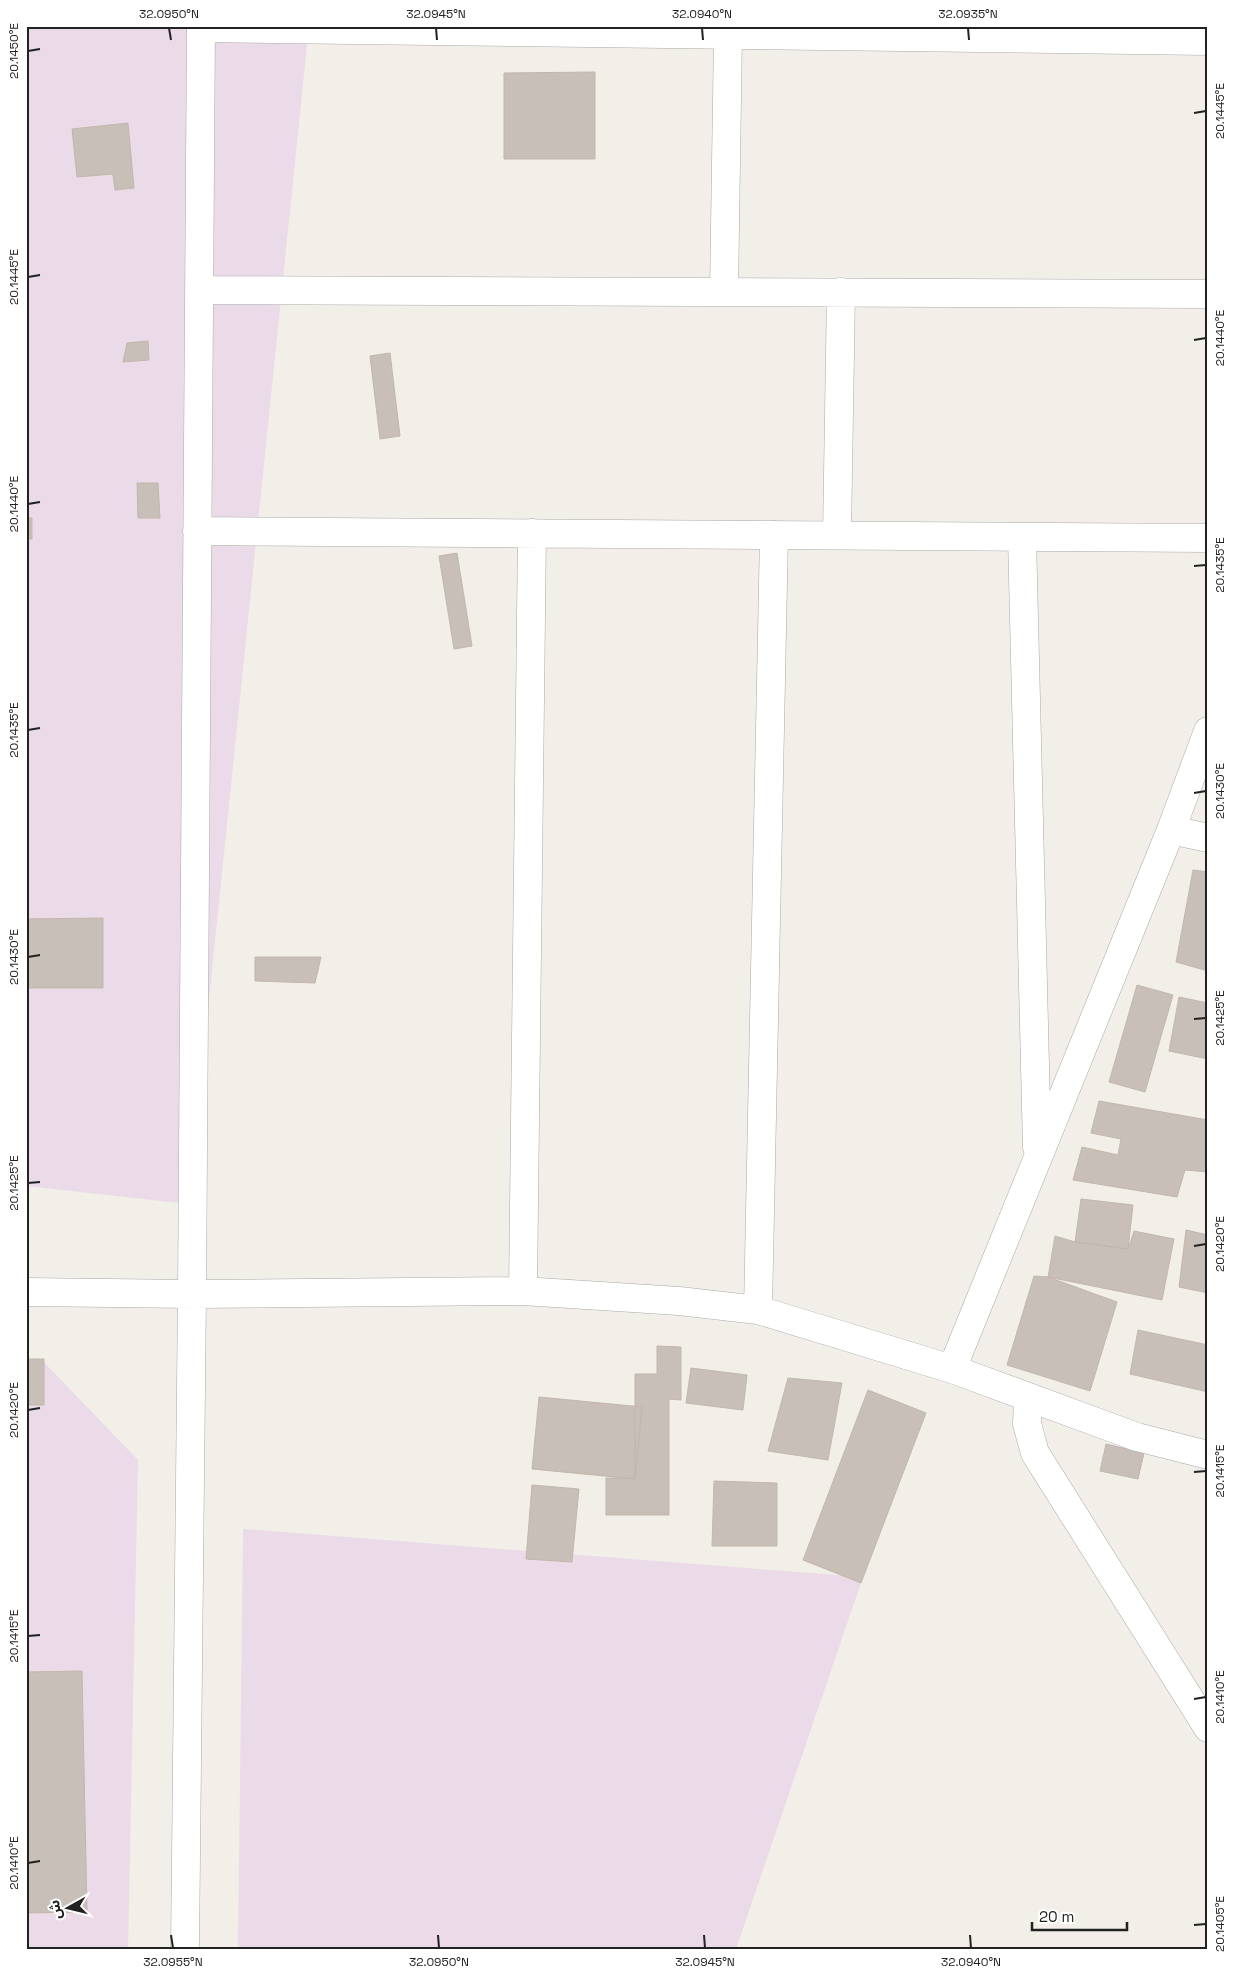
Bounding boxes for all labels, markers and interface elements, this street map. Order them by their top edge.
text: 32.0950°N [139,6,199,22]
text: 32.0945°N [406,6,466,22]
text: 32.0940°N [672,6,732,22]
text: 32.0935°N [938,6,998,22]
text: 20.1450°E [6,23,22,79]
text: 20.1445°E [1212,83,1228,139]
text: 20.1445°E [6,249,22,305]
text: 20.1440°E [1212,310,1228,366]
text: 20.1440°E [6,476,22,532]
text: 20.1435°E [1212,537,1228,593]
text: 20.1435°E [6,702,22,758]
text: 20.1430°E [1212,763,1228,819]
text: 20.1430°E [6,929,22,985]
text: 20.1425°E [1212,990,1228,1046]
text: 20.1425°E [6,1155,22,1211]
text: 20.1420°E [1212,1216,1228,1272]
text: 20.1420°E [6,1382,22,1438]
text: 20.1415°E [1212,1444,1228,1498]
text: 20.1415°E [6,1609,22,1663]
text: 20.1410°E [1212,1670,1228,1724]
text: 20.1410°E [6,1836,22,1890]
north arrow [42,1882,92,1932]
text: 20.1405°E [1212,1896,1228,1952]
text: ش [45,1899,65,1921]
scale bar [1032,1900,1126,1932]
text: 20 m [1039,1907,1074,1926]
text: 32.0955°N [143,1954,203,1970]
text: 32.0950°N [409,1954,469,1970]
text: 32.0945°N [675,1954,735,1970]
text: 32.0940°N [941,1954,1001,1970]

